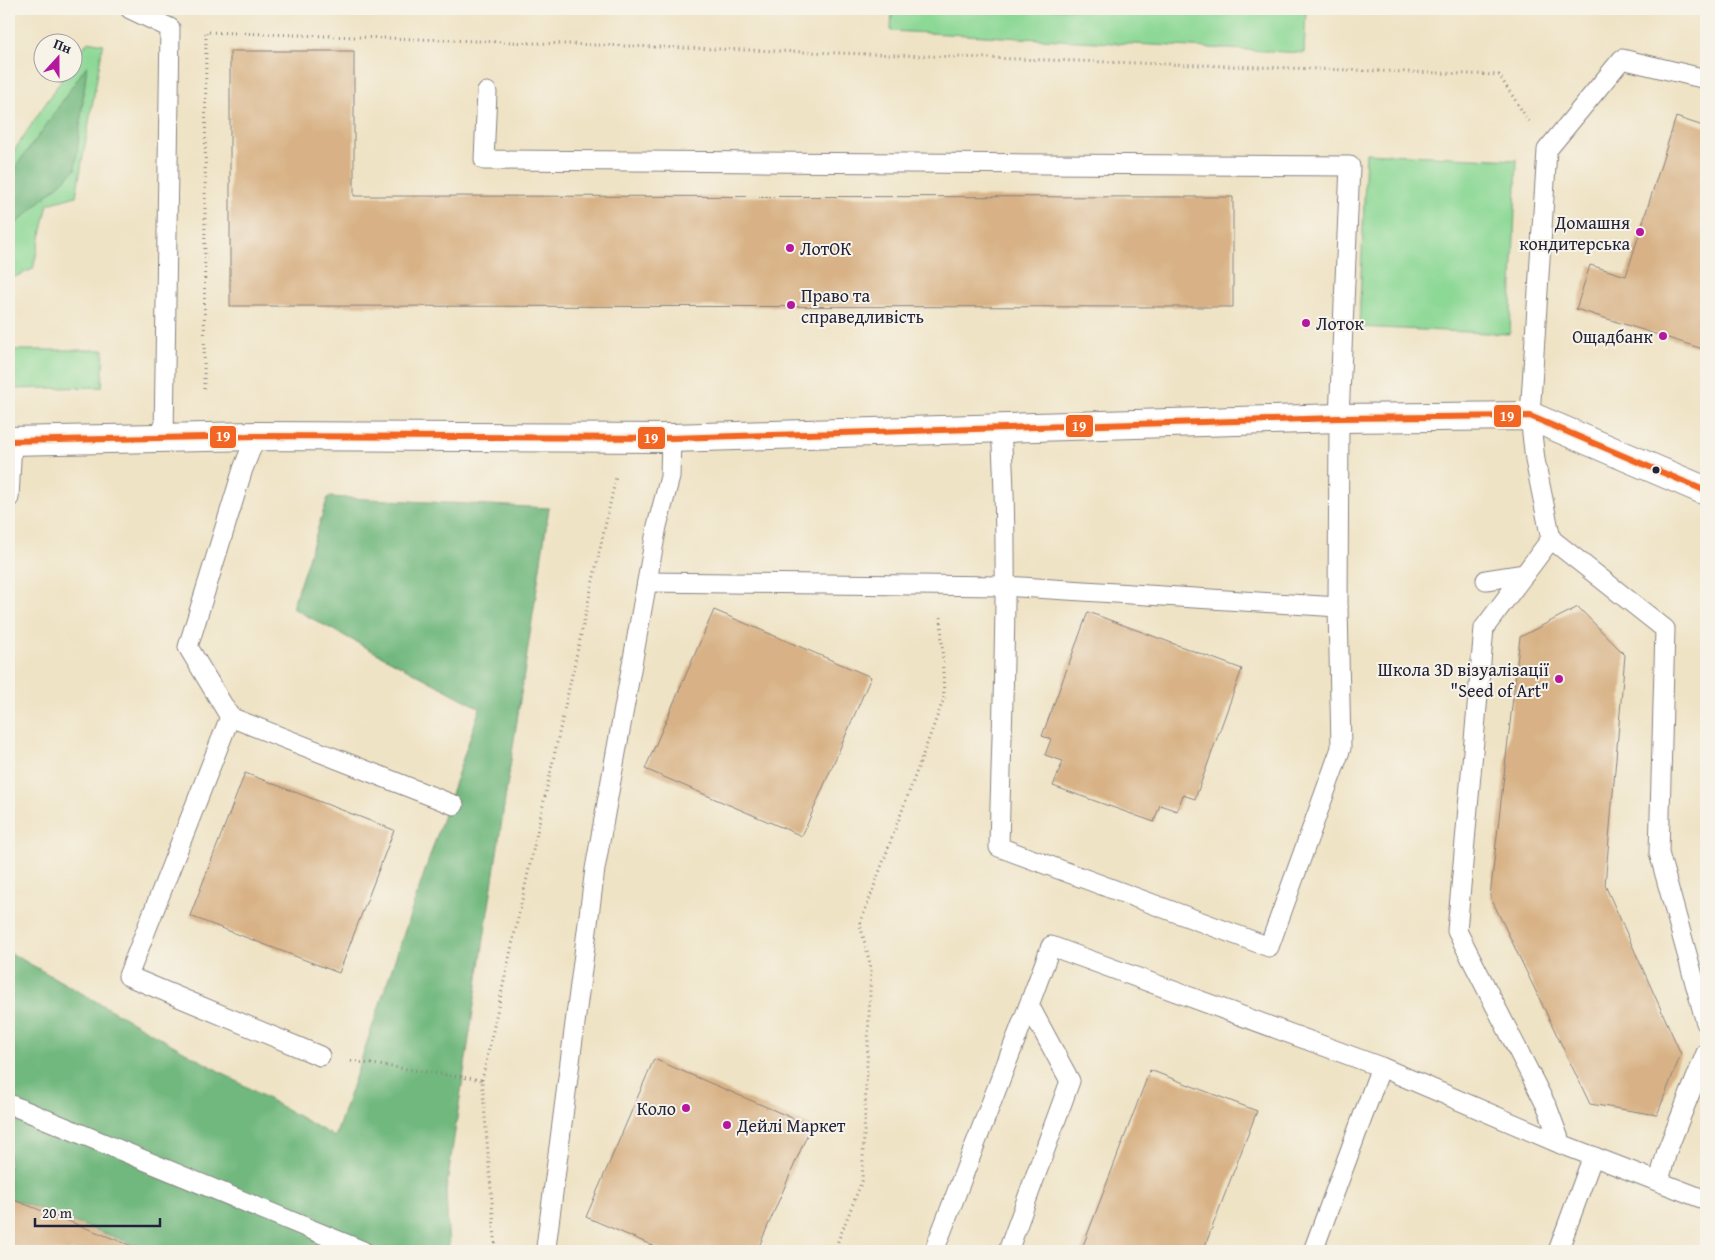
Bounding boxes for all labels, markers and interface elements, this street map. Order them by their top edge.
north arrow [32,32,82,82]
text: Пн [51,33,75,59]
place label: Домашня кондитерська [1519,209,1630,257]
marker: Домашня кондитерська [1634,226,1646,238]
place label: ЛотОК [800,235,851,262]
marker: ЛотОК [784,242,796,254]
place label: Право та справедливість [801,282,924,330]
marker: Право та справедливість [785,299,797,311]
place label: Лоток [1316,310,1364,337]
marker: Лоток [1300,317,1312,329]
place label: Ощадбанк [1572,323,1654,350]
marker: Ощадбанк [1657,330,1669,342]
line badge: 19 [1493,404,1522,428]
text: 19 [1500,406,1514,426]
line badge: 19 [1065,414,1094,438]
text: 19 [1072,416,1086,436]
line badge: 19 [209,425,237,449]
text: 19 [216,426,230,446]
line badge: 19 [637,426,666,450]
text: 19 [644,428,658,448]
unlabelled marker [1651,465,1661,475]
place label: Школа 3D візуалізації "Seed of Art" [1378,656,1550,704]
marker: Школа 3D візуалізації "Seed of Art" [1553,673,1565,685]
place label: Коло [637,1095,676,1122]
marker: Коло [680,1102,692,1114]
place label: Дейлі Маркет [736,1112,846,1139]
marker: Дейлі Маркет [721,1119,733,1131]
scale bar [35,1195,160,1227]
text: 20 m [42,1202,73,1223]

